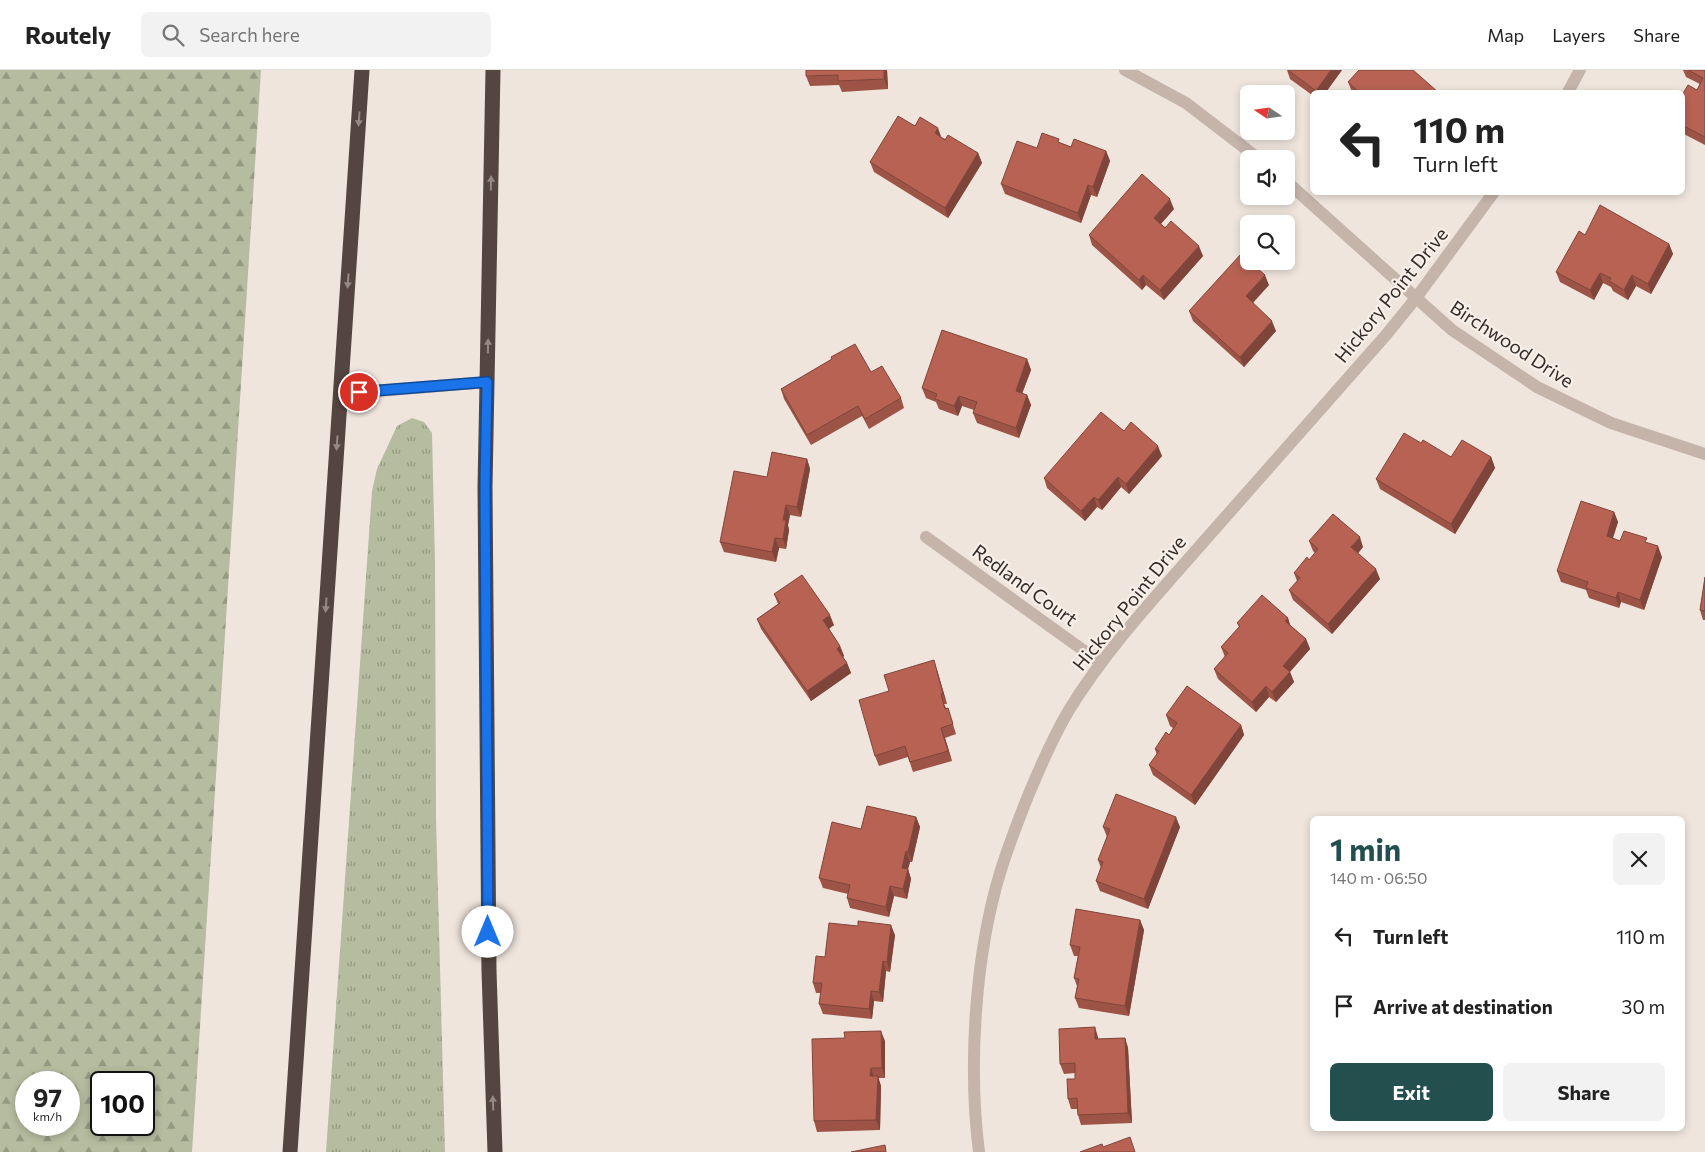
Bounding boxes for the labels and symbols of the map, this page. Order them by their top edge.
north arrow [1240,85,1295,140]
one-way arrow [355,111,363,127]
one-way arrow [487,175,495,191]
street label: Hickory Point Drive [1329,223,1452,367]
one-way arrow [344,273,352,289]
street label: Birchwood Drive [1446,295,1578,392]
one-way arrow [484,338,492,354]
pin [338,371,380,413]
one-way arrow [333,435,341,451]
street label: Hickory Point Drive [1067,531,1190,675]
street label: Redland Court [968,539,1082,630]
one-way arrow [322,597,330,613]
position arrow [461,905,513,957]
speed limit sign: 100 [90,1071,155,1136]
one-way arrow [489,1095,497,1111]

